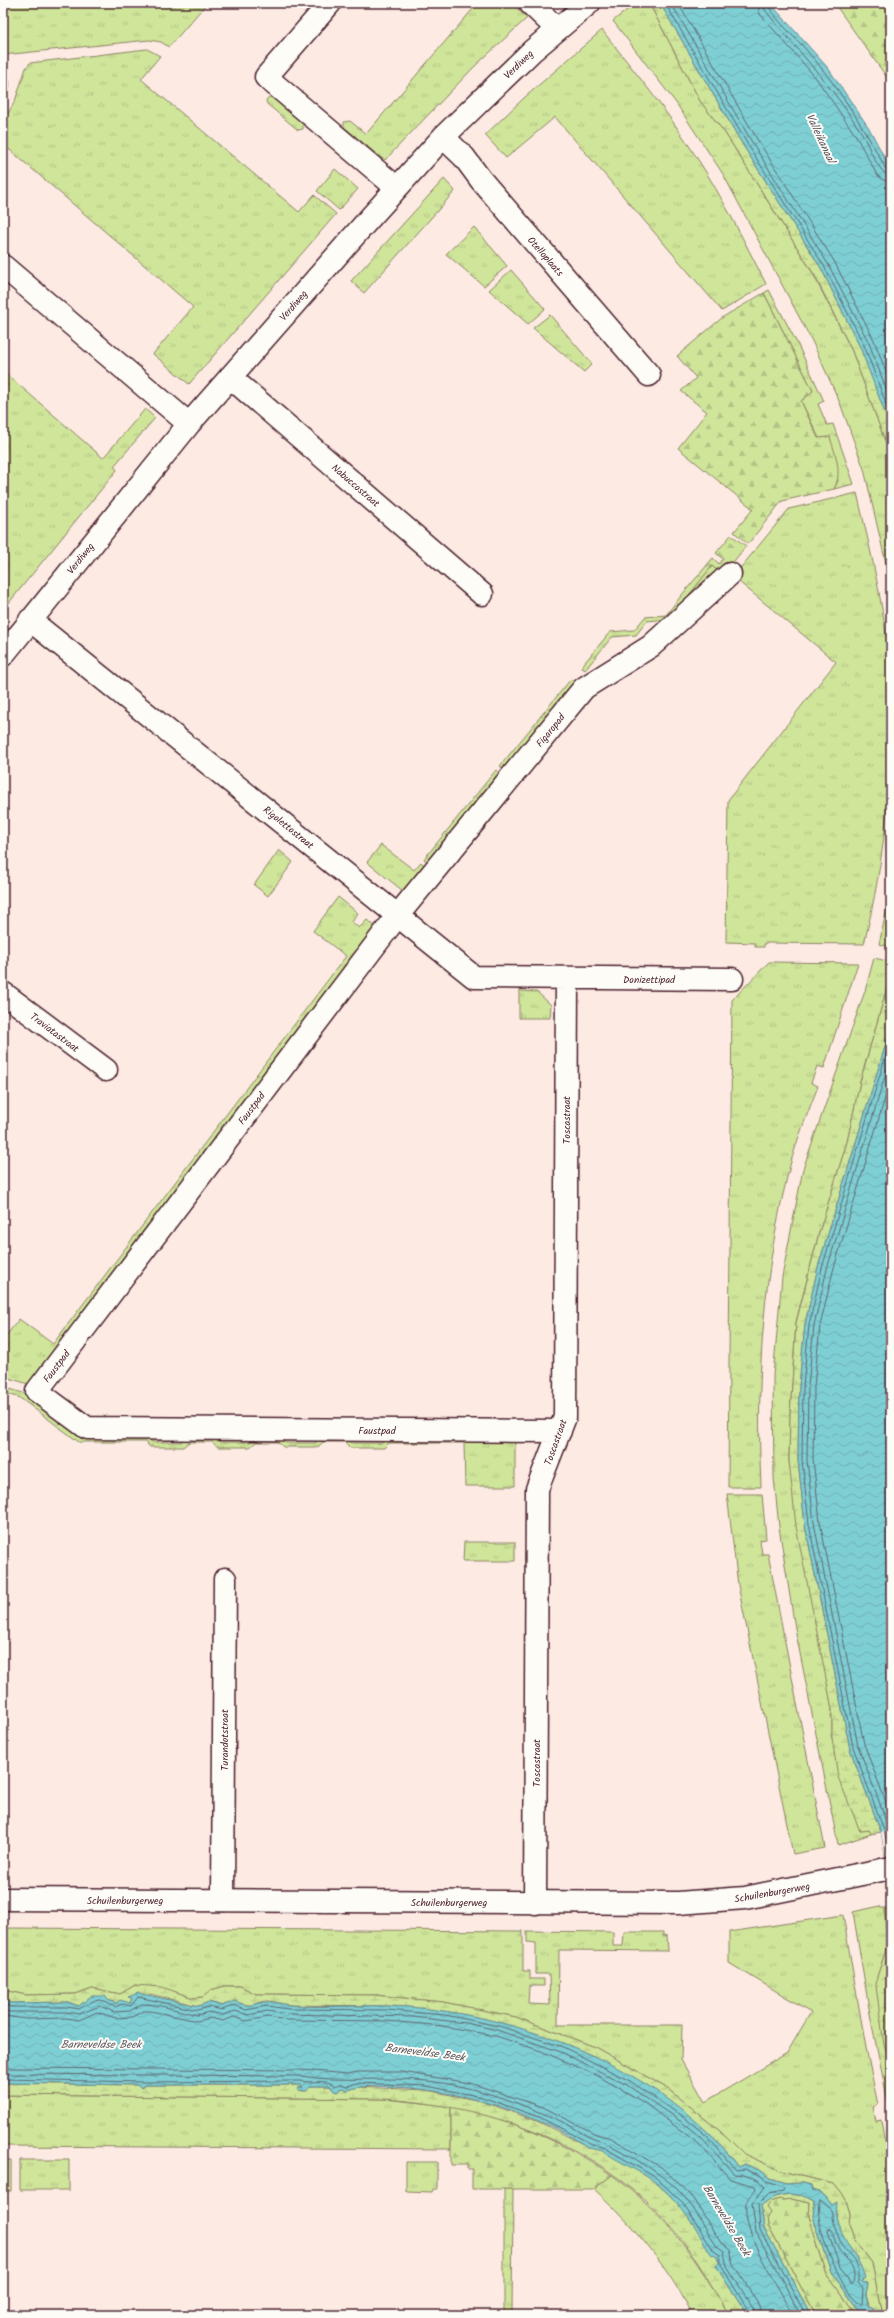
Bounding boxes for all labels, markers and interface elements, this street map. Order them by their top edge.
street label: Verdiweg [500,46,538,83]
water label: Valleikanaal [801,111,840,168]
street label: Otelloplaats [523,233,568,281]
street label: Verdiweg [276,286,312,325]
street label: Nabuccostraat [328,460,383,511]
street label: Verdiweg [63,539,99,578]
street label: Figaropad [532,710,570,751]
street label: Rigolettostraat [259,802,317,853]
street label: Donizettipad [623,972,676,988]
street label: Traviatastraat [26,1009,82,1057]
street label: Faustpad [234,1088,270,1128]
street label: Toscastraat [559,1096,575,1144]
street label: Faustpad [39,1346,75,1386]
street label: Toscastraat [540,1417,572,1468]
street label: Faustpad [358,1423,397,1439]
street label: Turandotstraat [217,1709,233,1771]
street label: Toscastraat [529,1739,545,1787]
street label: Schuilenburgerweg [733,1878,811,1908]
street label: Schuilenburgerweg [87,1893,163,1909]
street label: Schuilenburgerweg [411,1895,488,1911]
water label: Barneveldse Beek [61,2036,143,2054]
water label: Barneveldse Beek [384,2039,468,2067]
water label: Barneveldse Beek [698,2181,756,2261]

